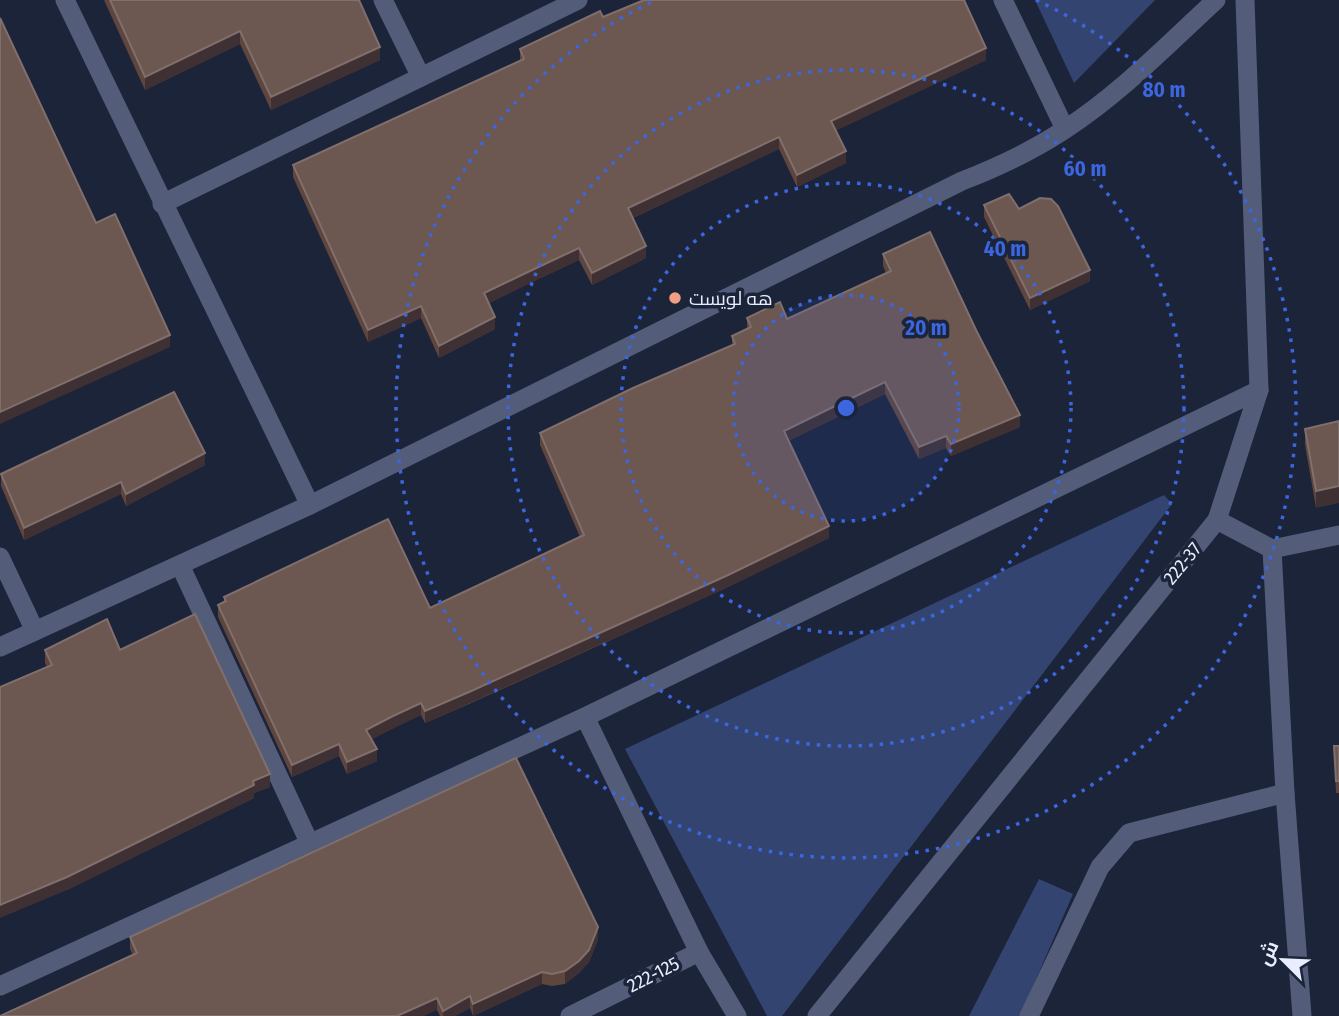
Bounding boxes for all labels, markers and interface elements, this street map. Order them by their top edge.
text: 80 m [1143,77,1185,103]
text: 60 m [1064,156,1106,182]
text: 40 m [984,236,1026,262]
place label: هه لويست [689,287,773,310]
marker: هه لويست [667,290,683,306]
text: 20 m [904,315,947,341]
centre of rings [834,396,858,420]
street label: 222-37 [1159,538,1206,589]
north arrow [1248,925,1318,995]
text: ش [1252,937,1283,969]
street label: 222-125 [623,952,683,997]

